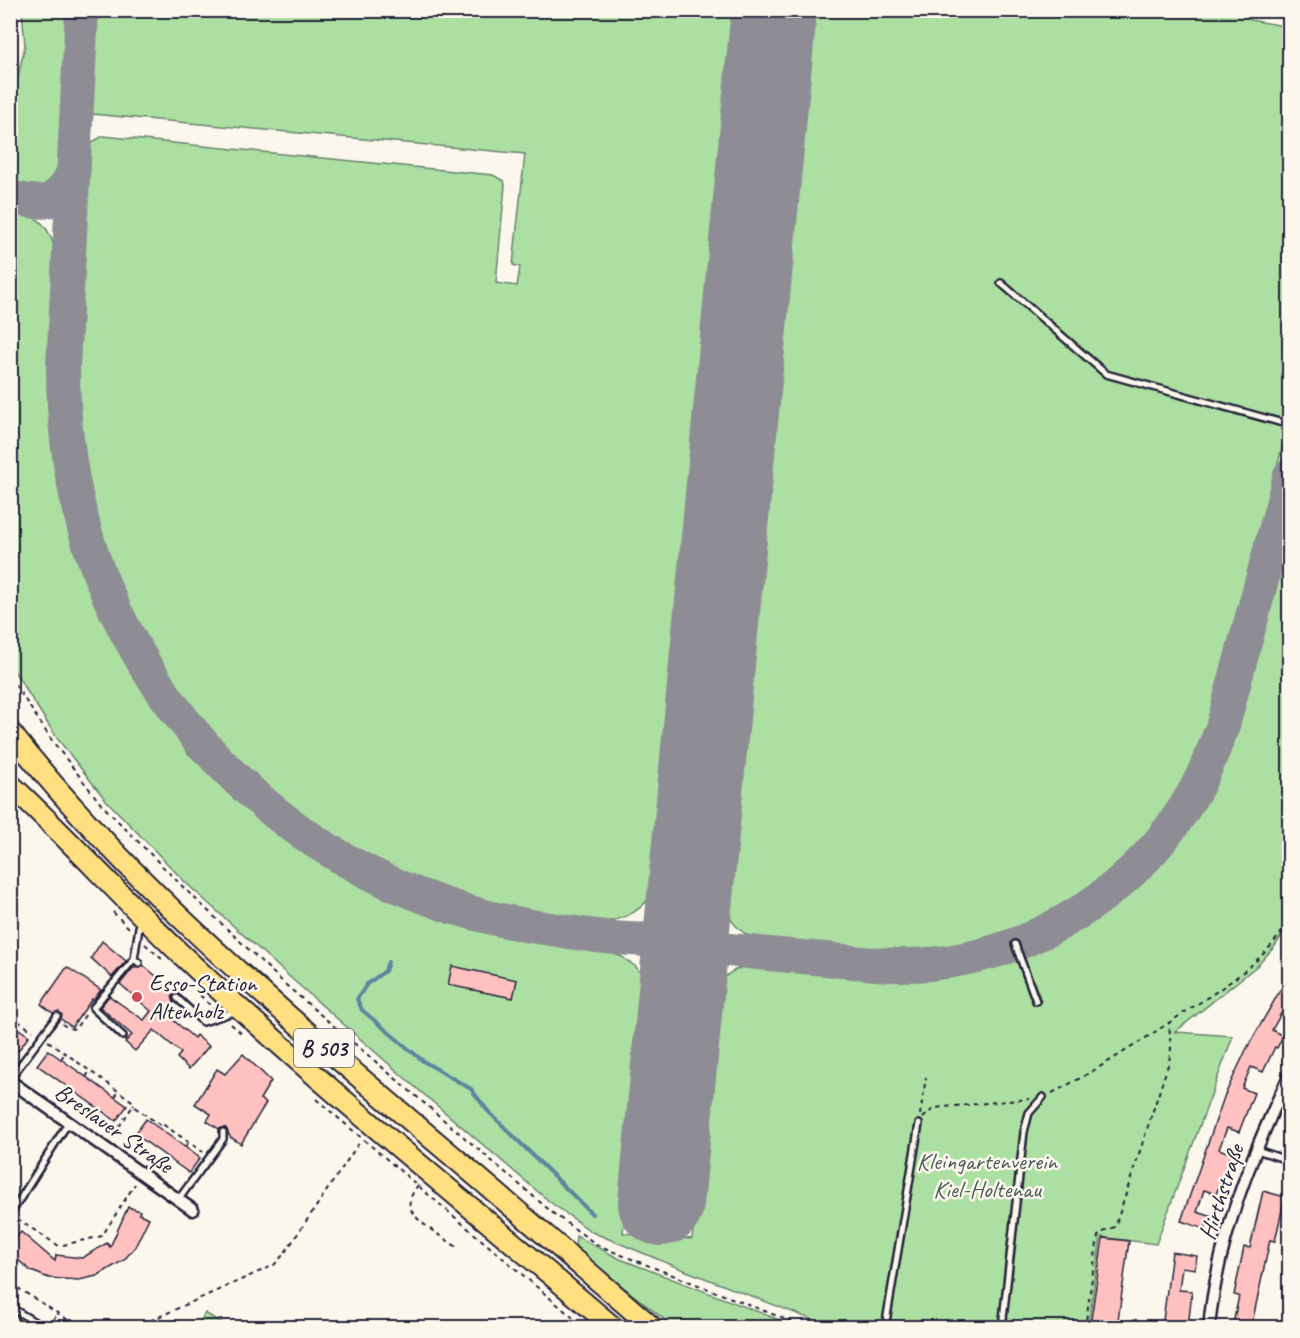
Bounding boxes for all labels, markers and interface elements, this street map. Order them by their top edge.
place label: Esso-Station Altenholz [149,968,258,1026]
marker: Esso-Station Altenholz [130,990,144,1004]
road number: B 503 [294,1029,354,1067]
street label: Breslauer Straße [49,1076,181,1181]
street label: Hirthstraße [1192,1139,1251,1243]
park label: Kleingartenverein Kiel-Holtenau [917,1146,1058,1204]

